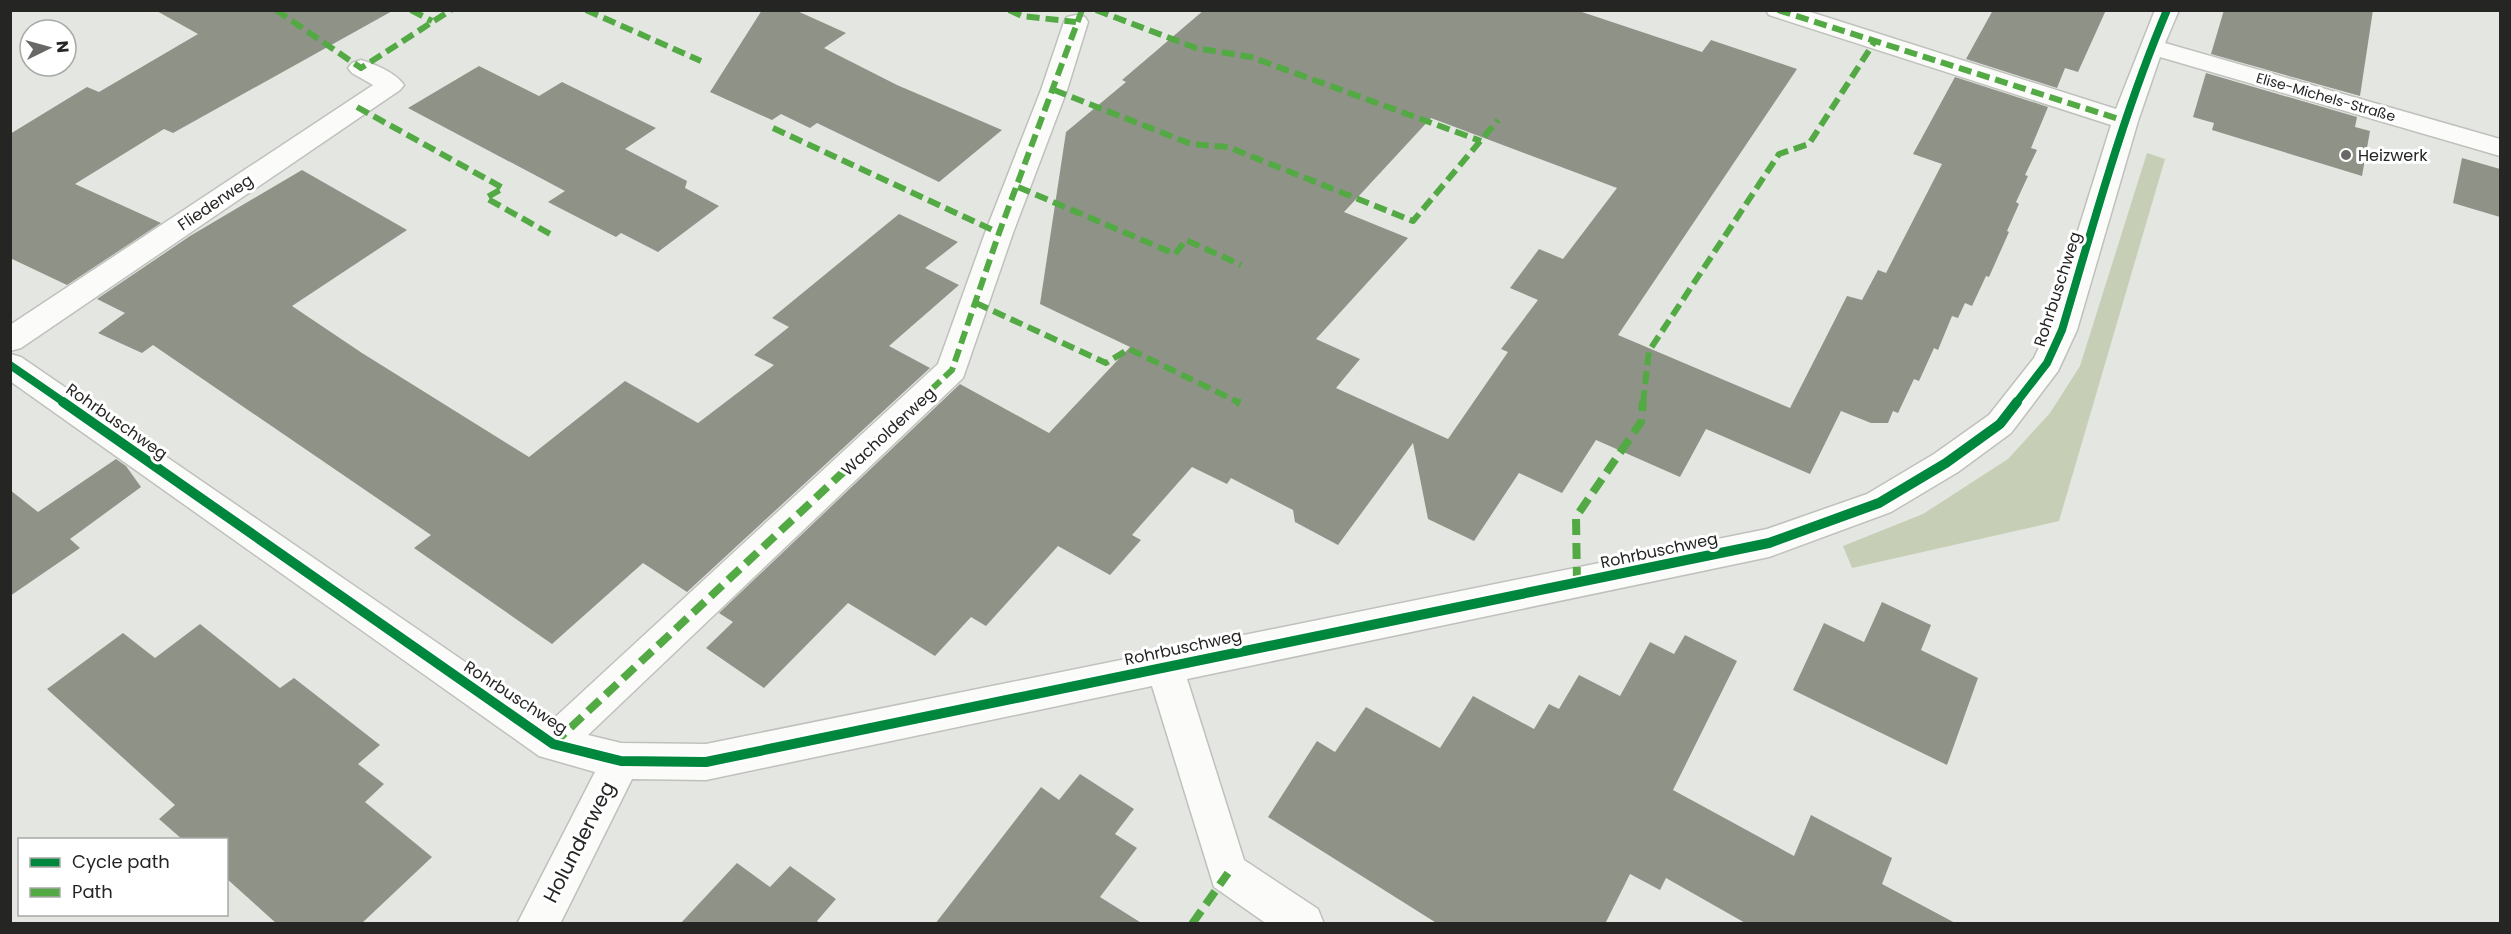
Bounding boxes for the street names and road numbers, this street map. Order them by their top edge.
street label: Elise-Michels-Straße [2254,68,2398,127]
street label: Fliederweg [173,169,258,236]
street label: Rohrbuschweg [2028,229,2087,349]
street label: Rohrbuschweg [61,378,172,465]
street label: Wacholderweg [836,382,940,481]
street label: Rohrbuschweg [1598,527,1720,574]
street label: Rohrbuschweg [1122,624,1244,671]
street label: Rohrbuschweg [459,655,572,740]
street label: Holunderweg [536,776,622,908]

